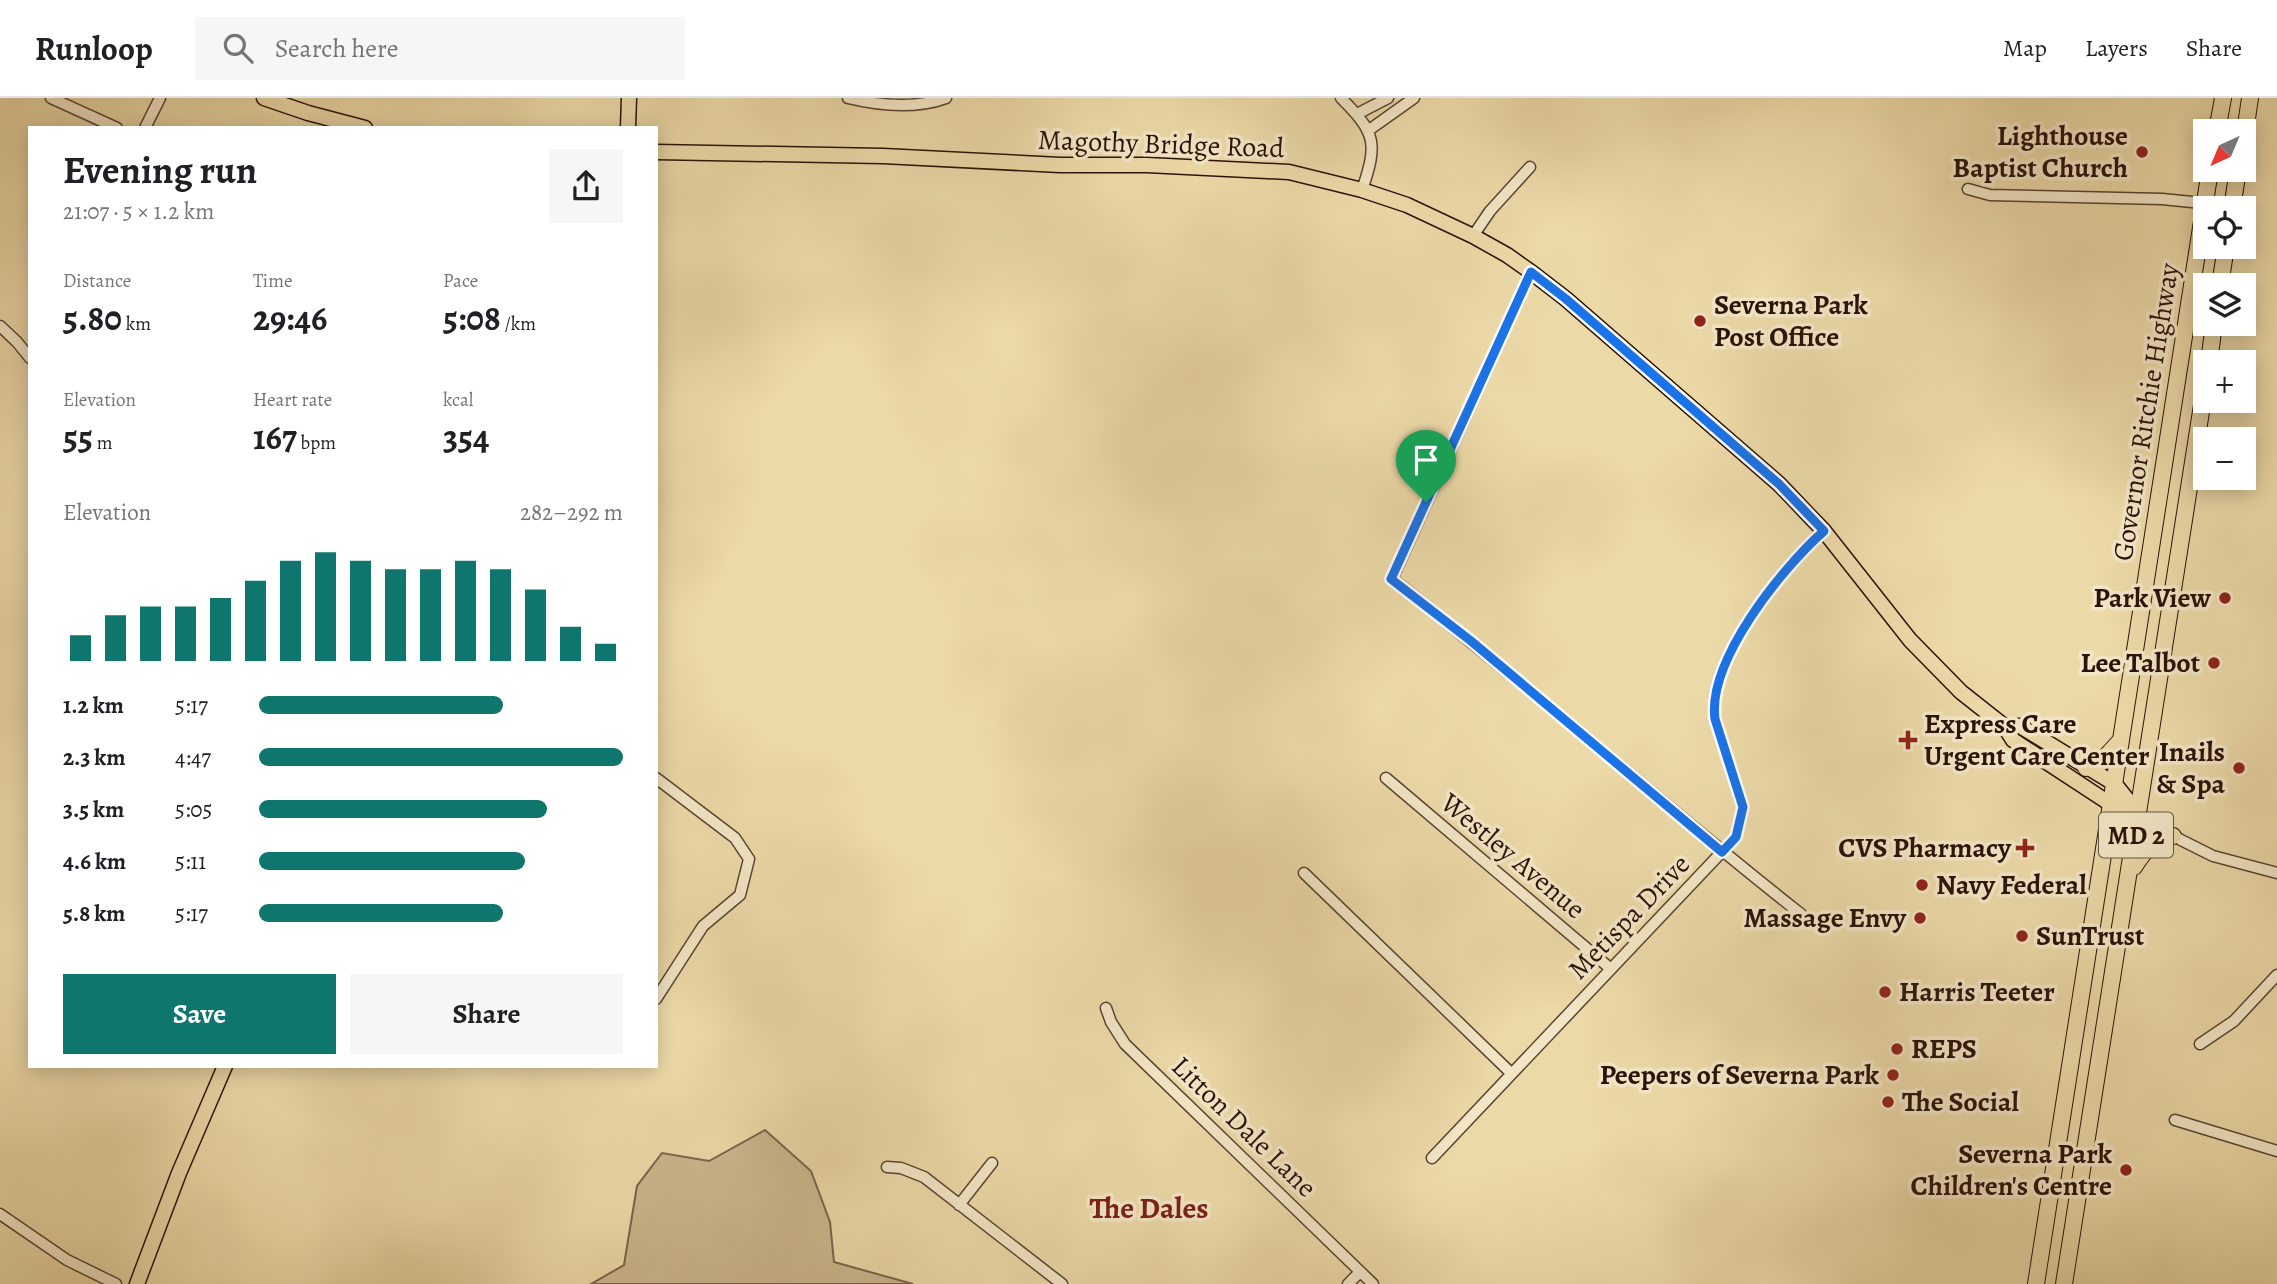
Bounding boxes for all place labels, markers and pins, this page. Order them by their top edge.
place label: Lighthouse Baptist Church [1953,117,2128,187]
marker: Lighthouse Baptist Church [2134,144,2150,160]
place label: Severna Park Post Office [1714,286,1868,356]
marker: Severna Park Post Office [1692,313,1708,329]
pin [1396,430,1456,502]
place label: Park View [2093,579,2211,617]
marker: Park View [2217,590,2233,606]
place label: Lee Talbot [2081,644,2200,682]
marker: Lee Talbot [2206,655,2222,671]
place label: Express Care Urgent Care Center [1924,705,2150,775]
marker: Express Care Urgent Care Center [1898,730,1918,750]
place label: Inails & Spa [2156,733,2225,803]
marker: Inails & Spa [2231,760,2247,776]
place label: CVS Pharmacy [1838,829,2012,867]
marker: CVS Pharmacy [2017,840,2033,856]
place label: Navy Federal [1936,866,2087,904]
marker: Navy Federal [1914,877,1930,893]
place label: Massage Envy [1743,899,1907,937]
marker: Massage Envy [1912,910,1928,926]
place label: SunTrust [2036,917,2144,955]
marker: SunTrust [2014,928,2030,944]
place label: Harris Teeter [1899,973,2055,1011]
marker: Harris Teeter [1877,984,1893,1000]
place label: REPS [1911,1030,1977,1068]
marker: REPS [1889,1041,1905,1057]
place label: Peepers of Severna Park [1600,1056,1880,1094]
marker: Peepers of Severna Park [1885,1067,1901,1083]
place label: The Social [1902,1083,2019,1121]
marker: The Social [1880,1094,1896,1110]
place label: Severna Park Children's Centre [1910,1135,2113,1205]
marker: Severna Park Children's Centre [2118,1162,2134,1178]

